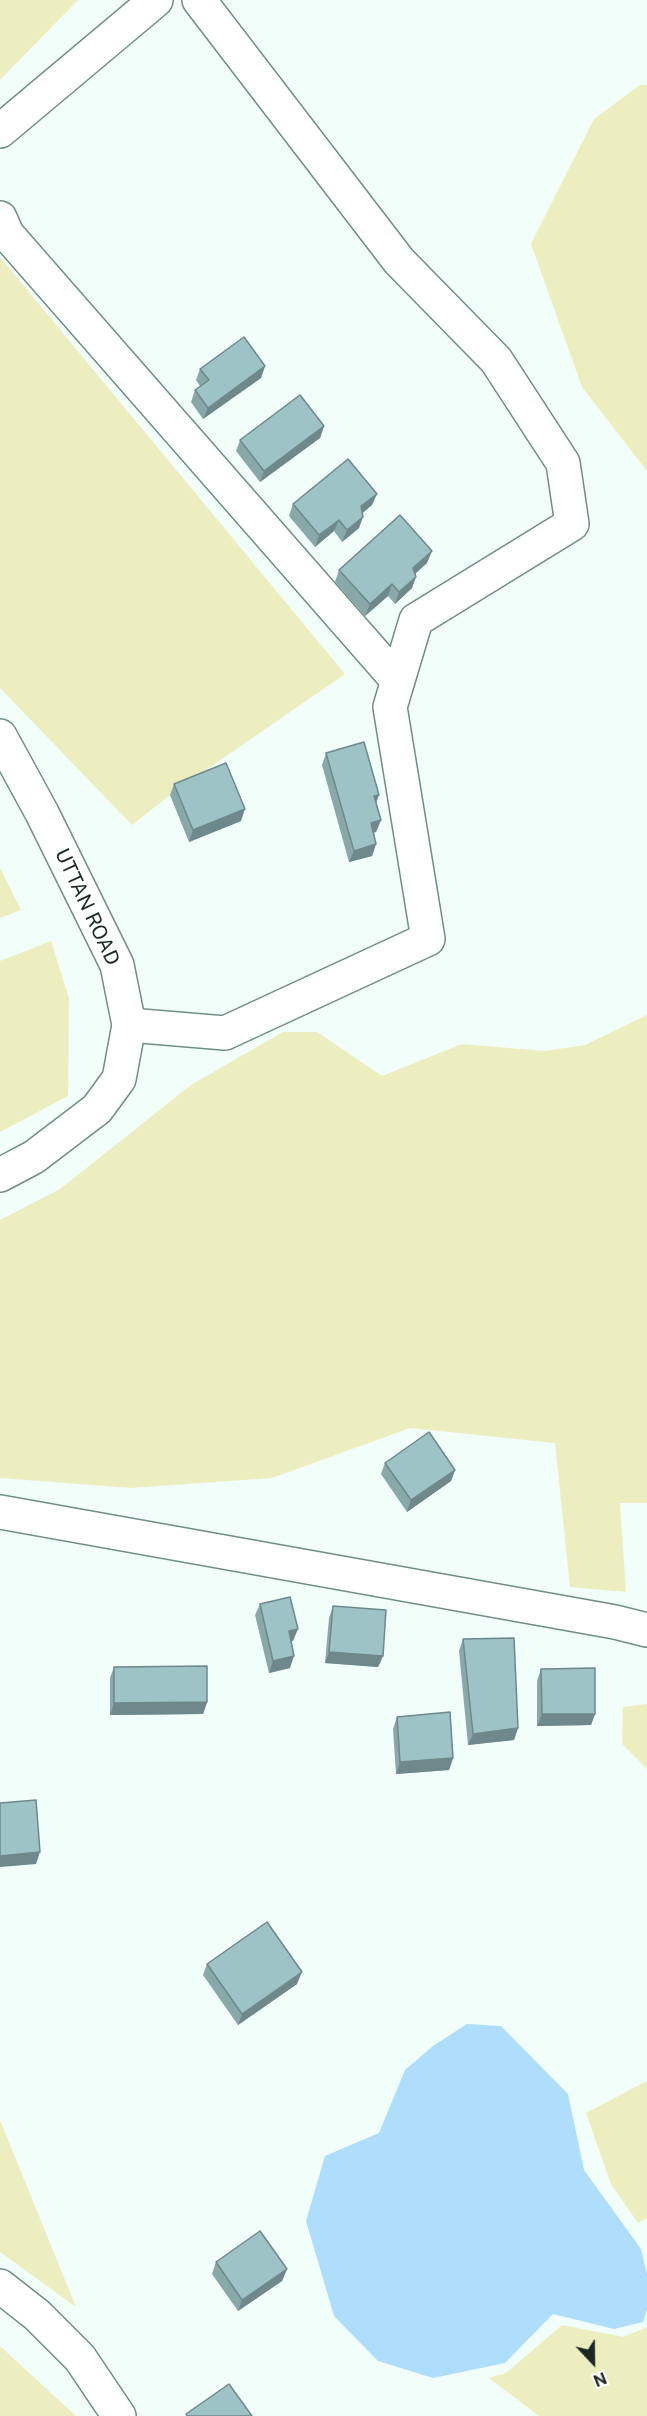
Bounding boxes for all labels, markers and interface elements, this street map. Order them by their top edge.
street label: UTTAN ROAD [49,845,125,969]
north arrow [563,2332,623,2392]
text: N [591,2368,609,2390]

